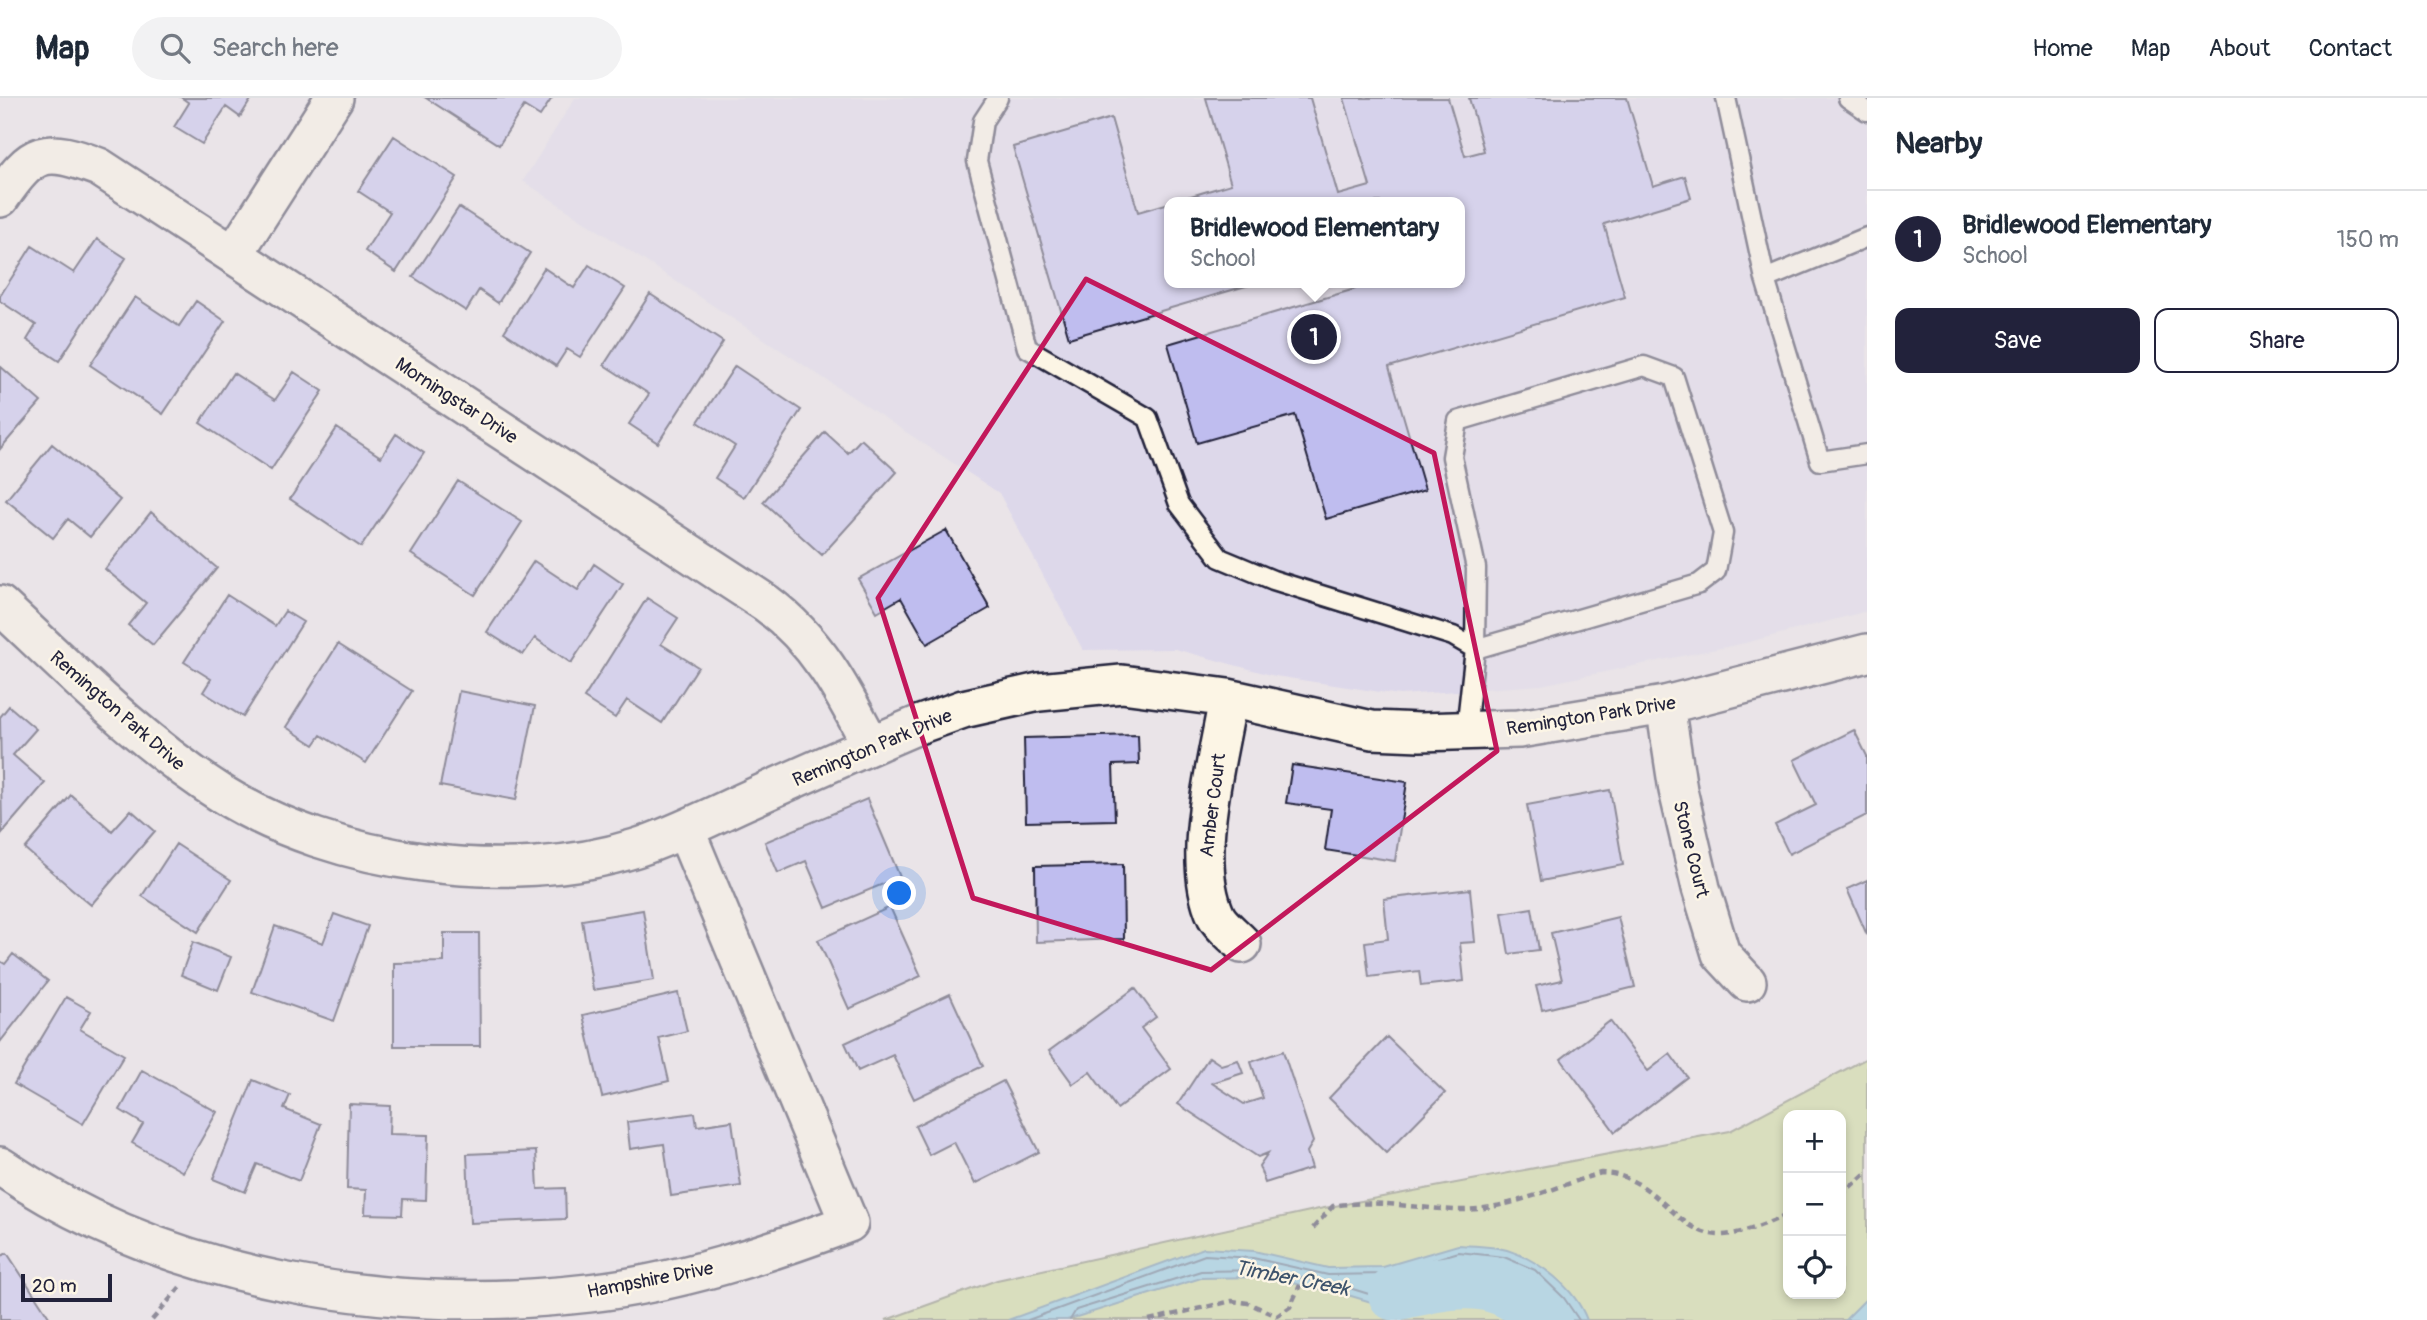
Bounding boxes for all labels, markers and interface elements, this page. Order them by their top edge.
search box [132,17,622,80]
text: Map [35,28,90,69]
icon: search [156,29,194,67]
text: Search here [212,32,339,64]
text: Home [2032,34,2093,63]
text: Map [2131,34,2171,63]
text: About [2209,34,2271,63]
text: Contact [2309,34,2392,63]
text: Nearby [1895,125,1982,162]
popup [1164,197,1465,288]
text: Bridlewood Elementary [1962,209,2211,241]
text: Bridlewood Elementary [1190,212,1439,244]
text: 1 [1914,225,1923,254]
text: 150 m [2336,225,2399,254]
text: School [1962,241,2028,270]
text: School [1190,244,1256,273]
button: Save [1895,308,2140,373]
button: Share [2154,308,2399,373]
pin: 1 [1291,311,1337,363]
street label: Morningstar Drive [391,352,523,450]
street label: Remington Park Drive [45,646,190,776]
street label: Remington Park Drive [1505,691,1678,741]
street label: Remington Park Drive [789,703,956,792]
street label: Amber Court [1195,752,1231,858]
street label: Stone Court [1667,798,1715,900]
your location [882,876,916,910]
map controls [1783,1110,1846,1299]
button: + [1783,1110,1846,1173]
button: − [1783,1173,1846,1236]
button: locate [1783,1236,1846,1299]
water label: Timber Creek [1233,1254,1353,1303]
street label: Hampshire Drive [585,1256,716,1304]
scale bar [21,1271,112,1303]
text: 20 m [32,1274,77,1298]

